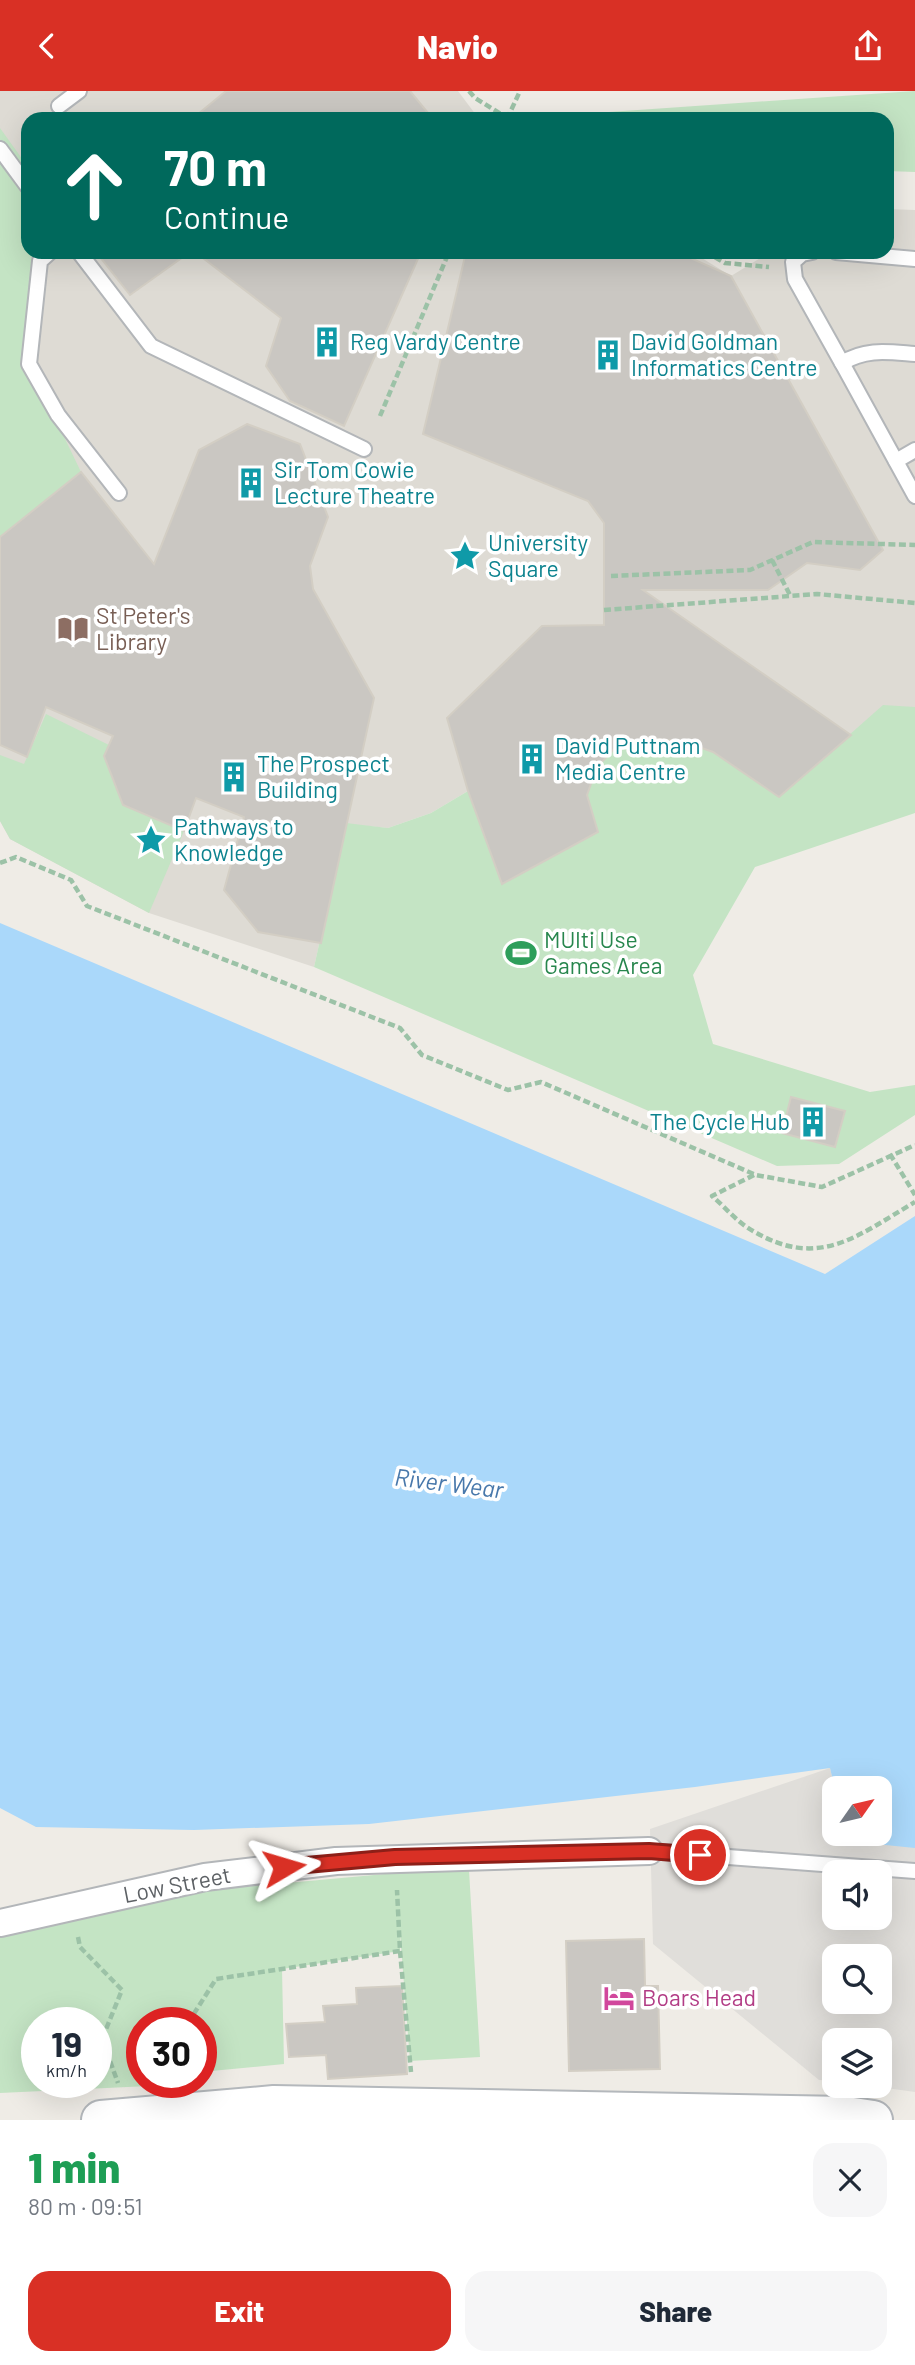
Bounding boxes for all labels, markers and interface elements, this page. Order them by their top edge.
icon: back [28,27,66,65]
text: Navio [417,27,498,65]
icon: share [849,27,887,65]
text: 70 m [164,137,267,196]
icon: ahead [49,140,140,231]
text: Continue [164,197,289,235]
building icon: Reg Vardy Centre [310,325,344,359]
place label: Reg Vardy Centre [350,327,521,355]
place label: David Goldman Informatics Centre [631,327,817,381]
building icon: David Goldman Informatics Centre [591,338,625,372]
place label: Sir Tom Cowie Lecture Theatre [274,455,435,509]
building icon: Sir Tom Cowie Lecture Theatre [234,466,268,500]
place label: University Square [488,528,589,582]
place icon: University Square [448,539,482,573]
place label: St Peter's Library [96,601,191,655]
library icon: St Peter's Library [56,612,90,646]
place label: David Puttnam Media Centre [555,731,701,785]
building icon: David Puttnam Media Centre [515,742,549,776]
place label: The Prospect Building [257,749,390,803]
building icon: The Prospect Building [217,760,251,794]
place label: Pathways to Knowledge [174,812,294,866]
place icon: Pathways to Knowledge [134,823,168,857]
place label: MUlti Use Games Area [544,925,662,979]
sports icon: MUlti Use Games Area [504,936,538,970]
building icon: The Cycle Hub [796,1105,830,1139]
place label: The Cycle Hub [650,1107,790,1135]
water label: River Wear [393,1461,507,1504]
north arrow [822,1776,892,1846]
map controls [822,1776,892,2098]
pin [670,1825,730,1885]
position arrow [247,1830,321,1904]
icon: arrive [681,1836,719,1874]
street label: Low Street [121,1860,233,1908]
button: sound [822,1860,892,1930]
button: search [822,1944,892,2014]
hotel icon: Boars Head [602,1981,636,2015]
place label: Boars Head [642,1983,756,2011]
speed limit sign: 30 [126,2007,217,2098]
text: 19 [51,2022,82,2064]
button: layers [822,2028,892,2098]
text: km/h [46,2059,87,2081]
text: 1 min [28,2141,120,2191]
button: close [813,2143,887,2217]
text: 80 m · 09:51 [28,2192,143,2220]
button: Exit [28,2271,451,2351]
button: Share [465,2271,887,2351]

